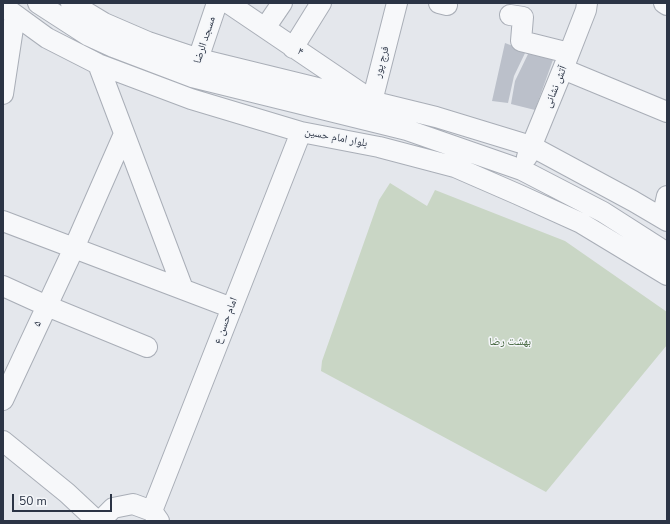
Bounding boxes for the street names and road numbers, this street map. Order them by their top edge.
street label: مسجد الرضا [191,15,219,65]
street label: ۴ [294,45,306,59]
street label: فرج پور [371,45,393,79]
street label: آتش نشانی [542,64,570,110]
street label: بلوار امام حسین [303,125,369,151]
street label: امام حسن ع [211,296,241,346]
street label: ۵ [31,319,45,329]

